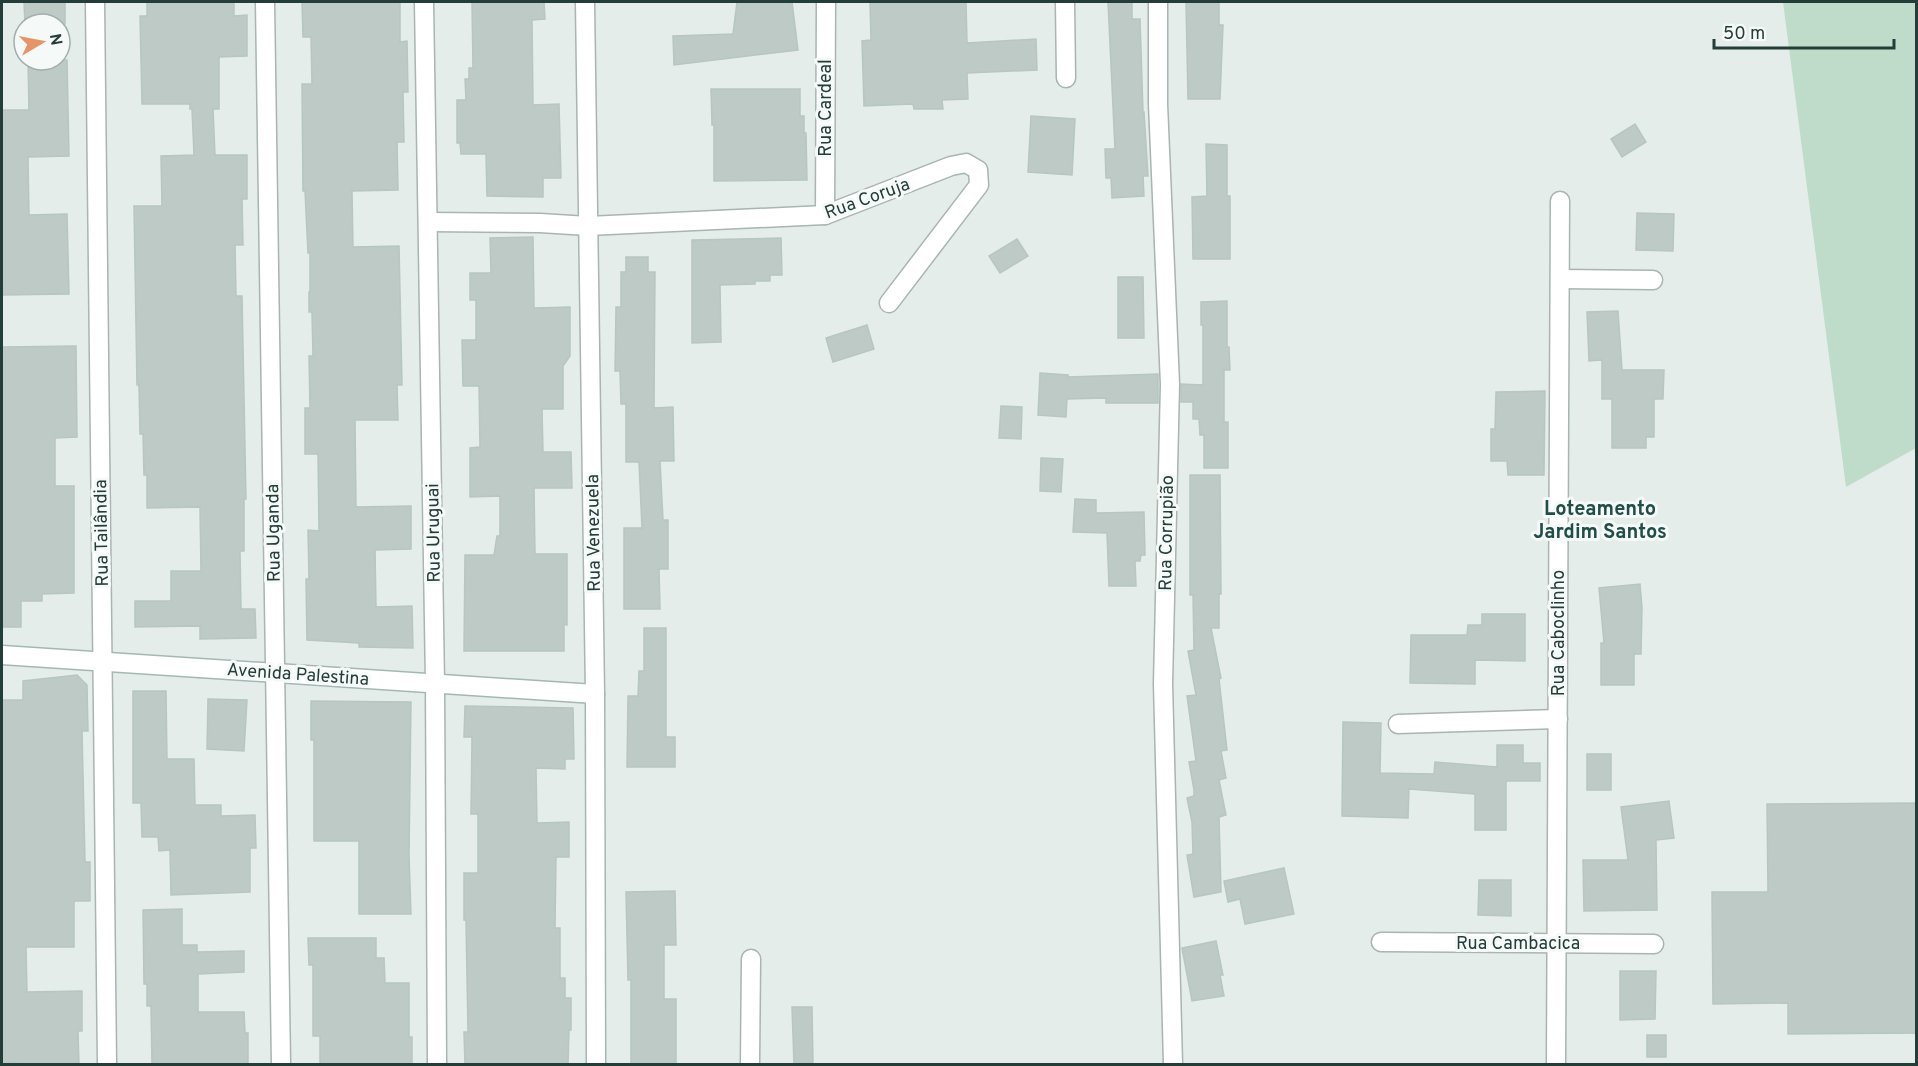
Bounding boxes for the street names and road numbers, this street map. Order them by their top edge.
street label: Rua Cardeal [815,59,838,157]
street label: Rua Coruja [822,173,913,225]
street label: Rua Venezuela [582,474,607,592]
street label: Rua Corrupião [1155,475,1180,591]
street label: Rua Tailândia [90,479,115,587]
street label: Rua Uruguai [422,483,447,583]
street label: Rua Uganda [262,484,287,582]
street label: Rua Caboclinho [1548,570,1571,696]
street label: Avenida Palestina [226,659,370,692]
street label: Rua Cambacica [1456,933,1580,956]

